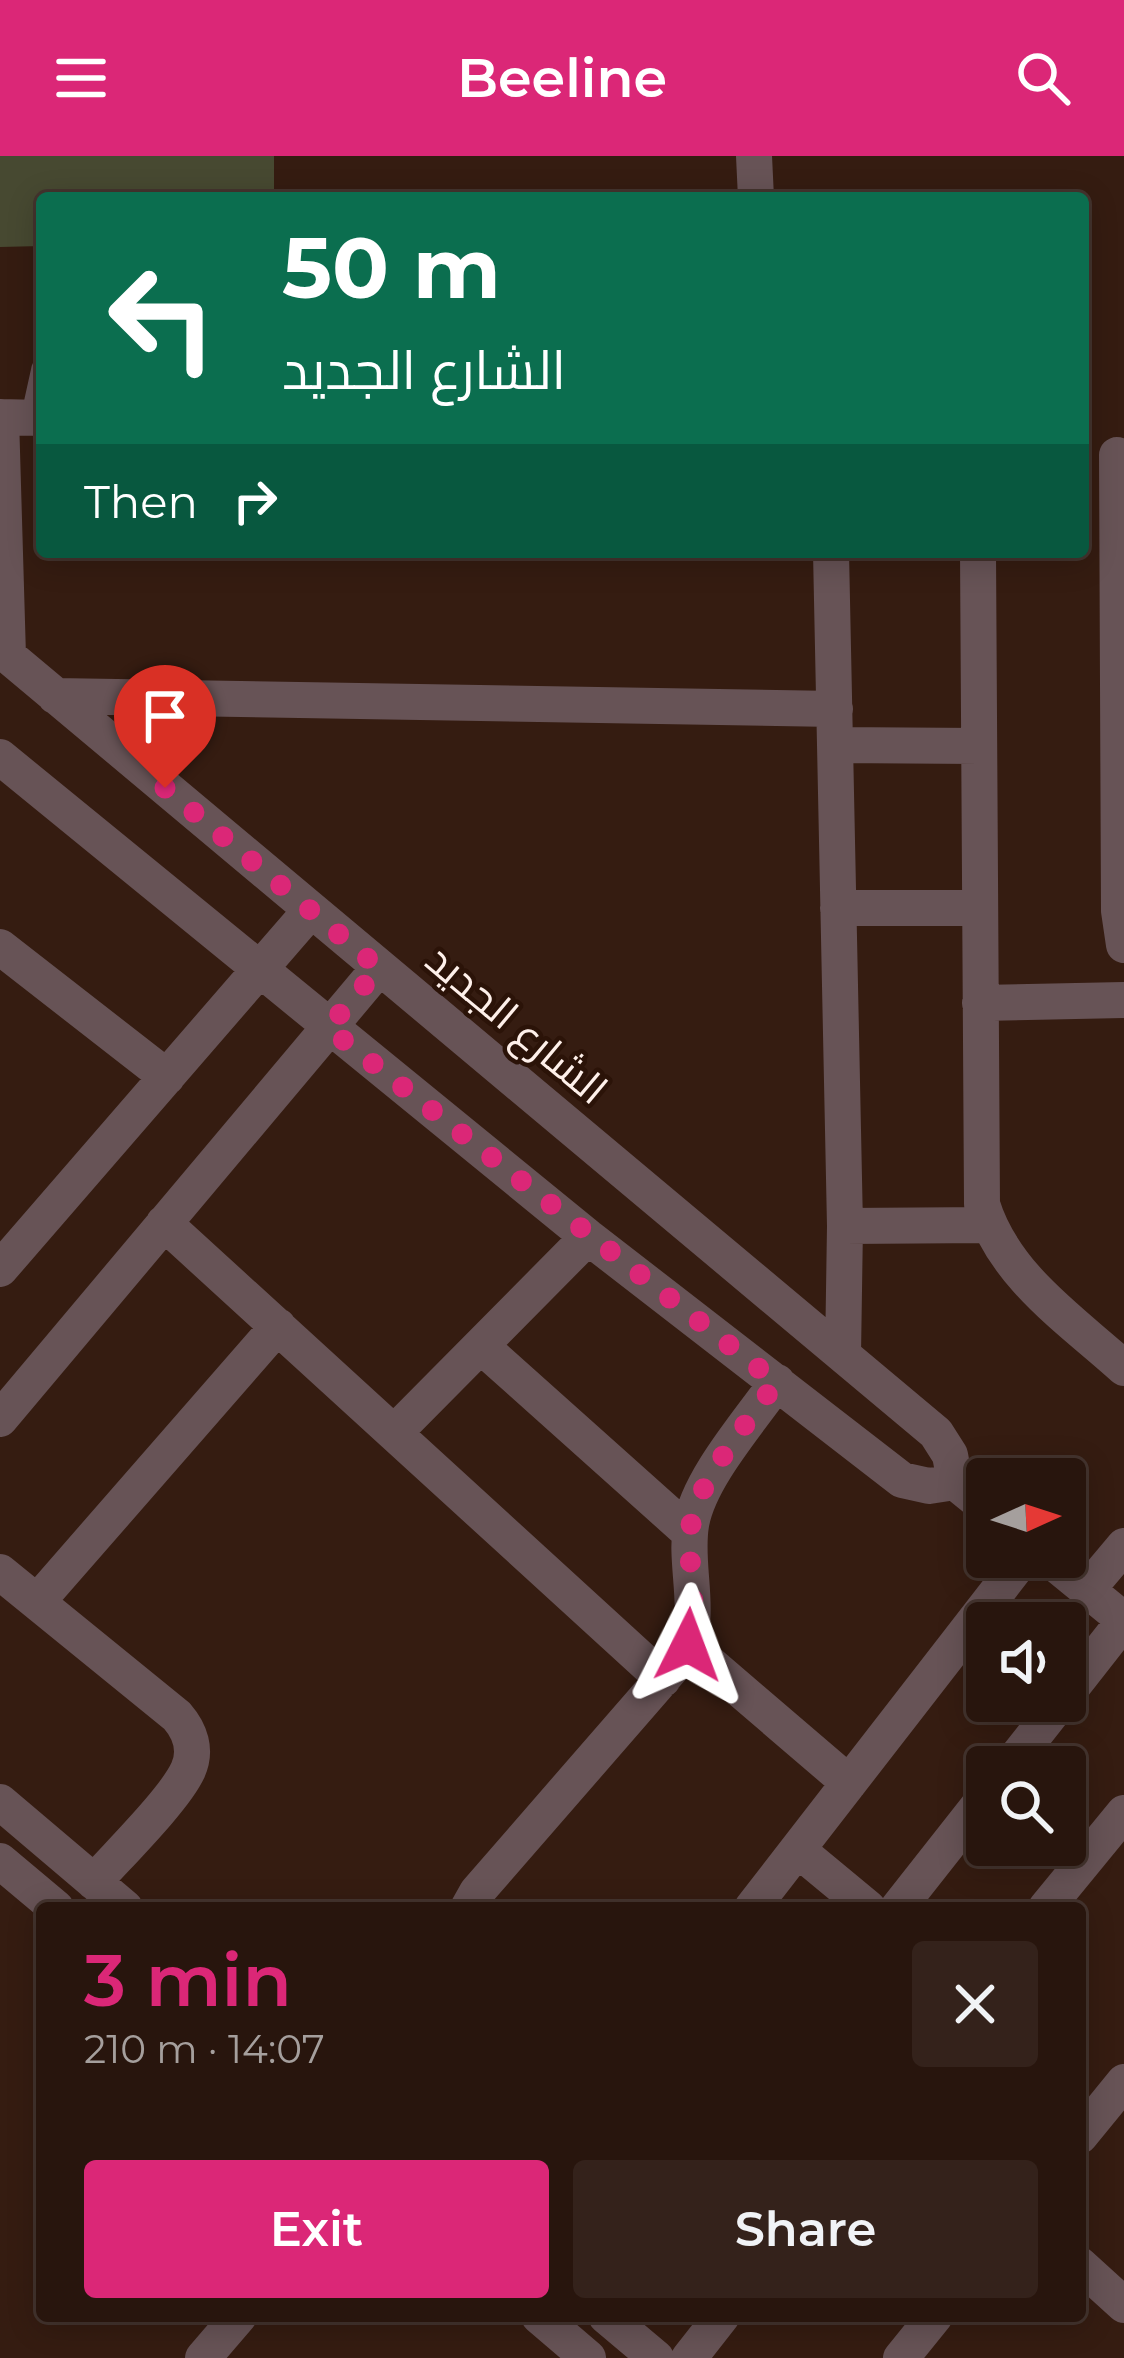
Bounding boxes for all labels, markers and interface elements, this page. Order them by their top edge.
icon: menu [48,45,114,111]
text: Beeline [457,45,667,111]
icon: search [1010,45,1076,111]
text: 50 m [282,217,501,319]
icon: left [84,240,240,396]
text: الشارع الجديد [282,337,566,403]
icon: right [222,468,288,534]
text: Then [84,474,198,529]
pin [114,665,216,788]
icon: arrive [132,683,198,749]
street label: الشارع الجديد [414,933,618,1116]
north arrow [966,1458,1086,1578]
map controls [966,1458,1086,1866]
position arrow [625,1582,751,1708]
button: sound [966,1602,1086,1722]
button: search [966,1746,1086,1866]
text: 3 min [84,1936,292,2024]
button: close [912,1941,1038,2067]
text: 210 m · 14:07 [84,2025,325,2073]
button: Exit [84,2160,549,2298]
button: Share [573,2160,1038,2298]

